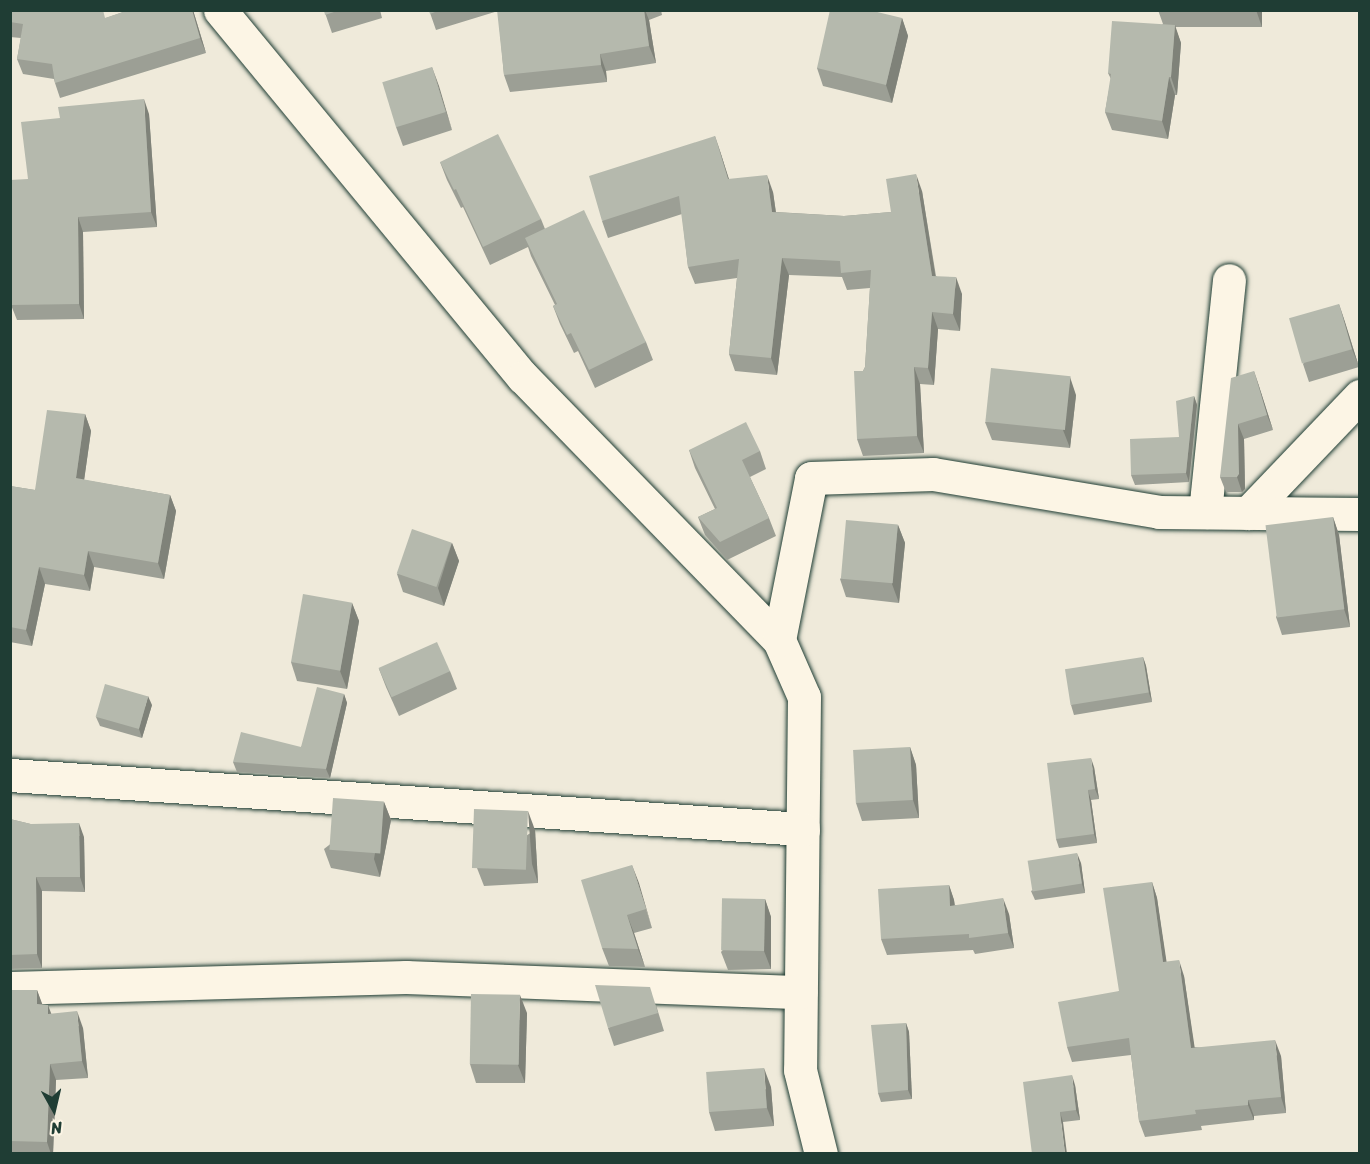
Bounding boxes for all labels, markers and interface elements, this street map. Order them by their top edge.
north arrow [24,1080,84,1140]
text: N [49,1113,64,1143]

